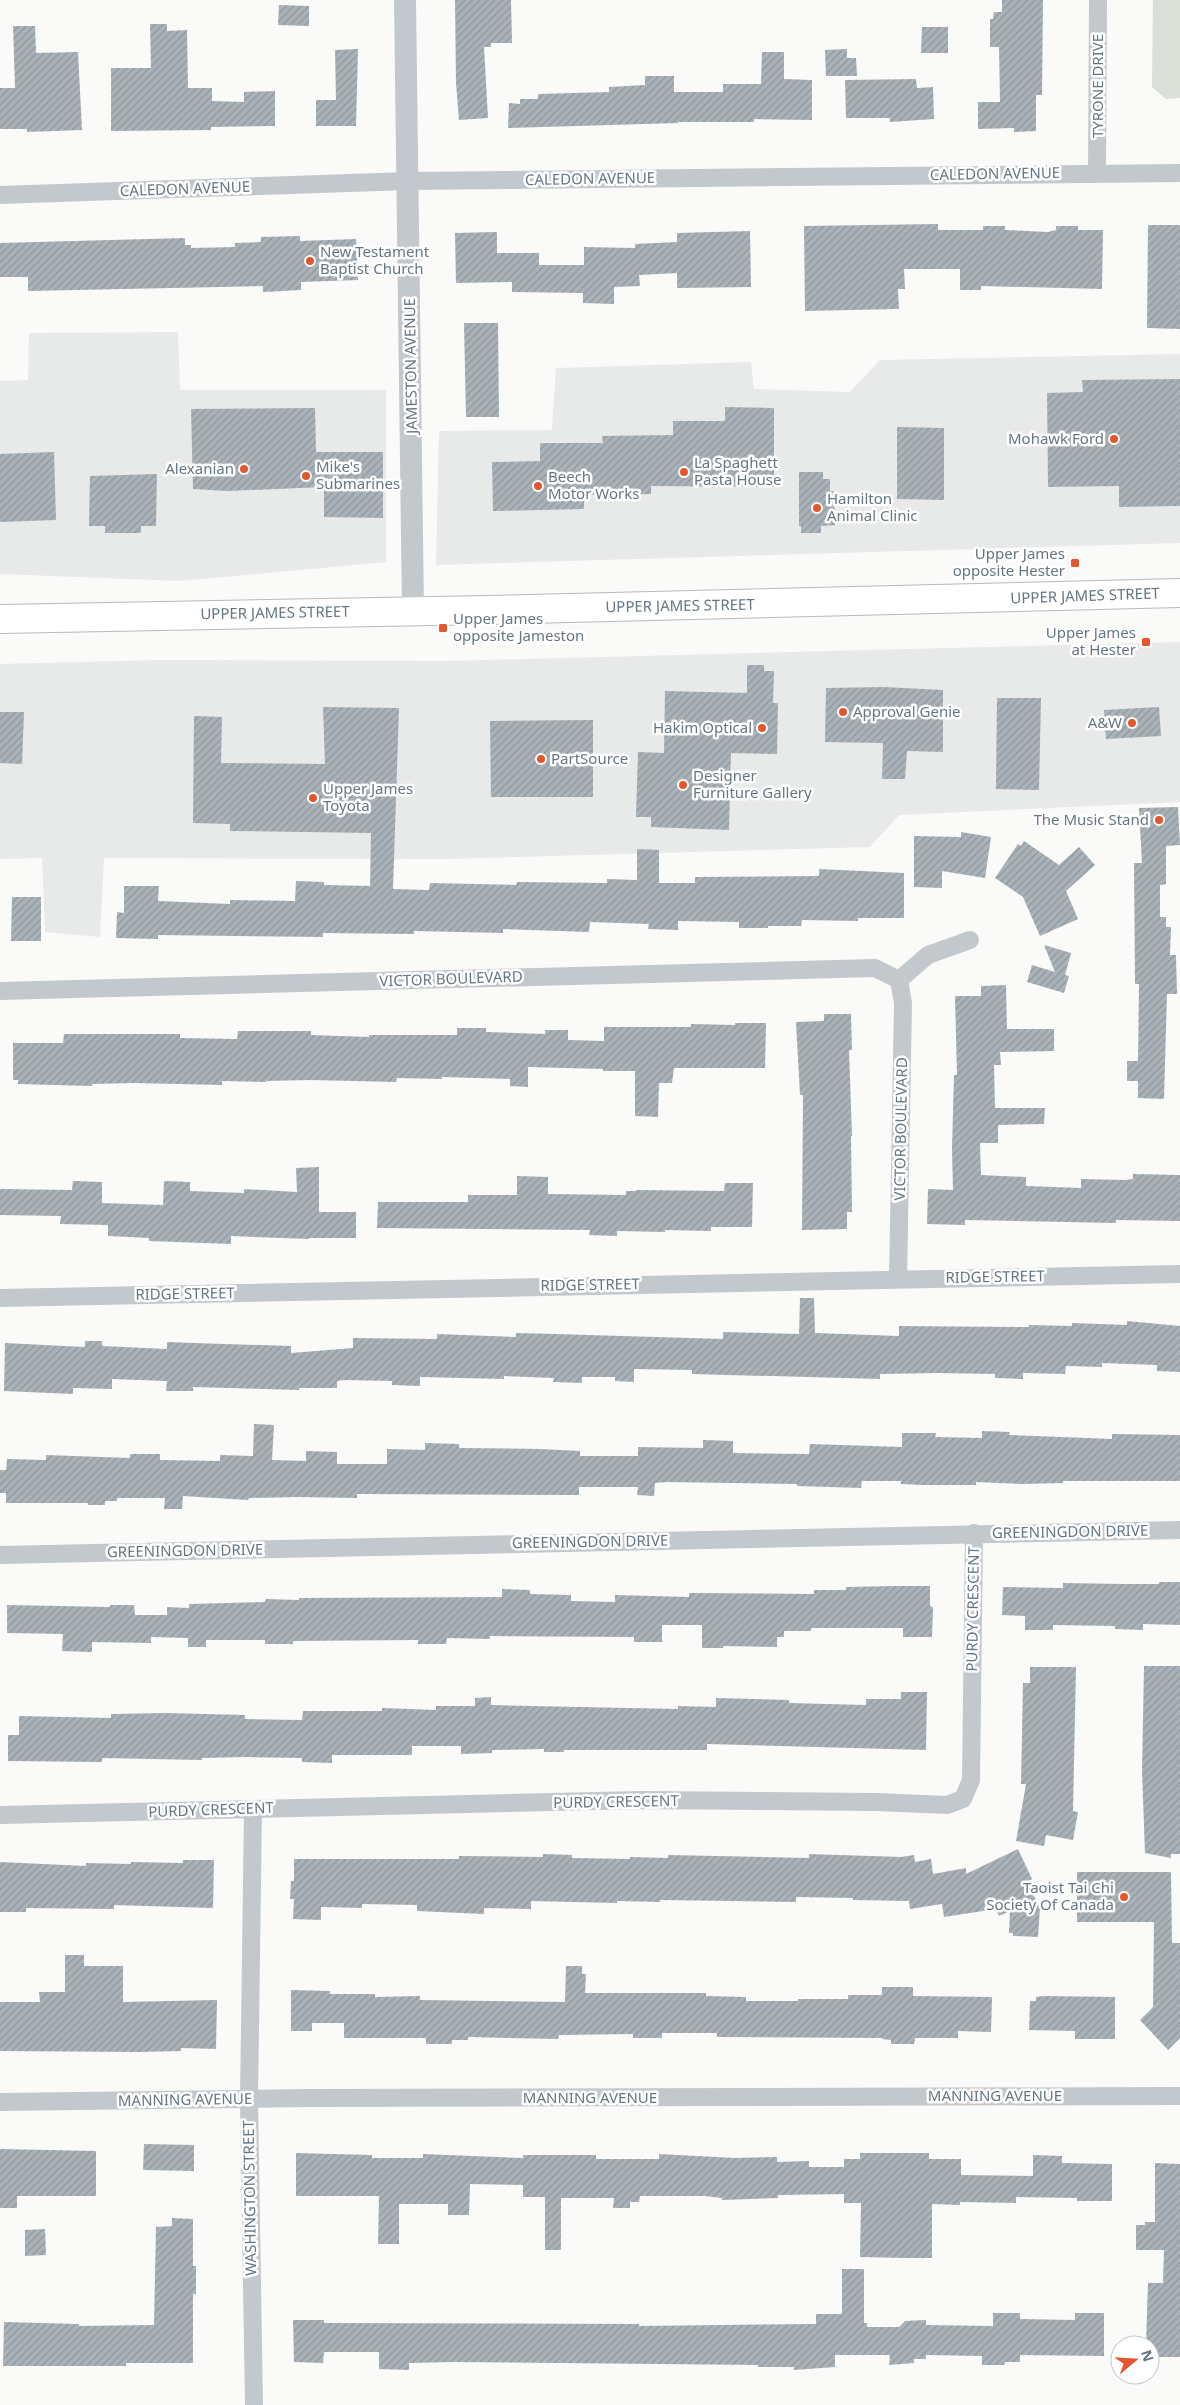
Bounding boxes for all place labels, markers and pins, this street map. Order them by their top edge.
place label: New Testament Baptist Church [320,241,430,278]
marker: New Testament Baptist Church [304,255,316,267]
place label: Mohawk Ford [1008,428,1104,448]
marker: Mohawk Ford [1108,433,1120,445]
place label: La Spaghett Pasta House [694,452,782,489]
place label: Mike's Submarines [316,456,400,493]
place label: Alexanian [165,458,234,478]
marker: Alexanian [238,463,250,475]
place label: Beech Motor Works [548,466,639,503]
marker: La Spaghett Pasta House [678,466,690,478]
marker: Mike's Submarines [300,470,312,482]
marker: Beech Motor Works [532,480,544,492]
place label: Hamilton Animal Clinic [827,488,918,525]
marker: Hamilton Animal Clinic [811,502,823,514]
place label: Upper James opposite Hester [953,543,1065,580]
marker: Upper James opposite Hester [1069,557,1081,569]
place label: Upper James opposite Jameston [453,608,584,645]
marker: Upper James opposite Jameston [437,622,449,634]
place label: Upper James at Hester [1046,622,1136,659]
marker: Upper James at Hester [1140,636,1152,648]
place label: Approval Genie [853,701,961,721]
marker: Approval Genie [837,706,849,718]
place label: A&W [1088,712,1122,732]
place label: Hakim Optical [653,717,752,737]
marker: A&W [1126,717,1138,729]
marker: Hakim Optical [756,722,768,734]
place label: PartSource [551,748,628,768]
marker: PartSource [535,753,547,765]
place label: Designer Furniture Gallery [693,765,812,802]
place label: Upper James Toyota [323,778,413,815]
marker: Designer Furniture Gallery [677,779,689,791]
marker: Upper James Toyota [307,792,319,804]
place label: The Music Stand [1033,809,1149,829]
marker: The Music Stand [1153,814,1165,826]
place label: Taoist Tai Chi Society Of Canada [986,1877,1114,1914]
marker: Taoist Tai Chi Society Of Canada [1118,1891,1130,1903]

